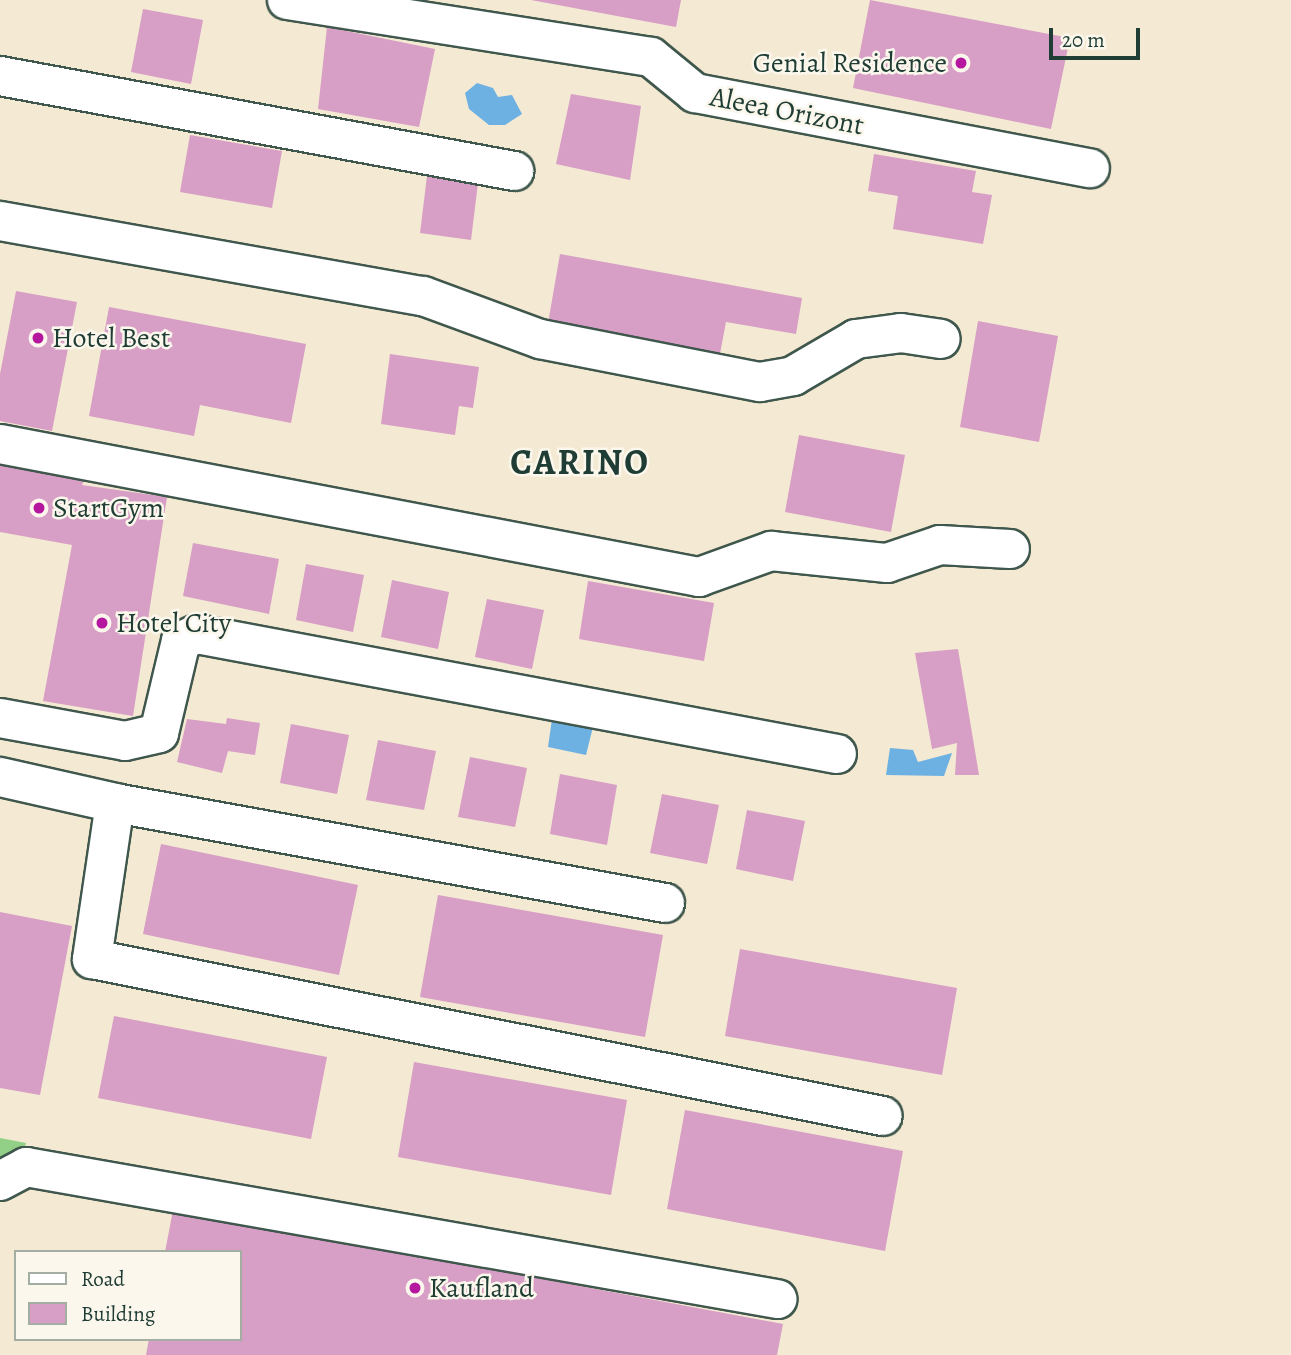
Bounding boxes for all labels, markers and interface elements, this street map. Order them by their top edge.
scale bar [1053,14,1144,58]
text: 20 m [1062,26,1105,54]
place label: Genial Residence [753,46,947,80]
marker: Genial Residence [953,55,969,71]
street label: Aleea Orizont [707,80,867,142]
place label: Hotel Best [52,321,170,355]
marker: Hotel Best [30,330,46,346]
district label: CARINO [511,441,649,483]
place label: StartGym [53,491,164,525]
marker: StartGym [31,500,47,516]
place label: Hotel City [116,606,231,640]
marker: Hotel City [94,615,110,631]
legend [14,1250,242,1341]
text: Road [81,1265,125,1293]
place label: Kaufland [429,1271,534,1305]
marker: Kaufland [407,1280,423,1296]
text: Building [81,1300,155,1328]

